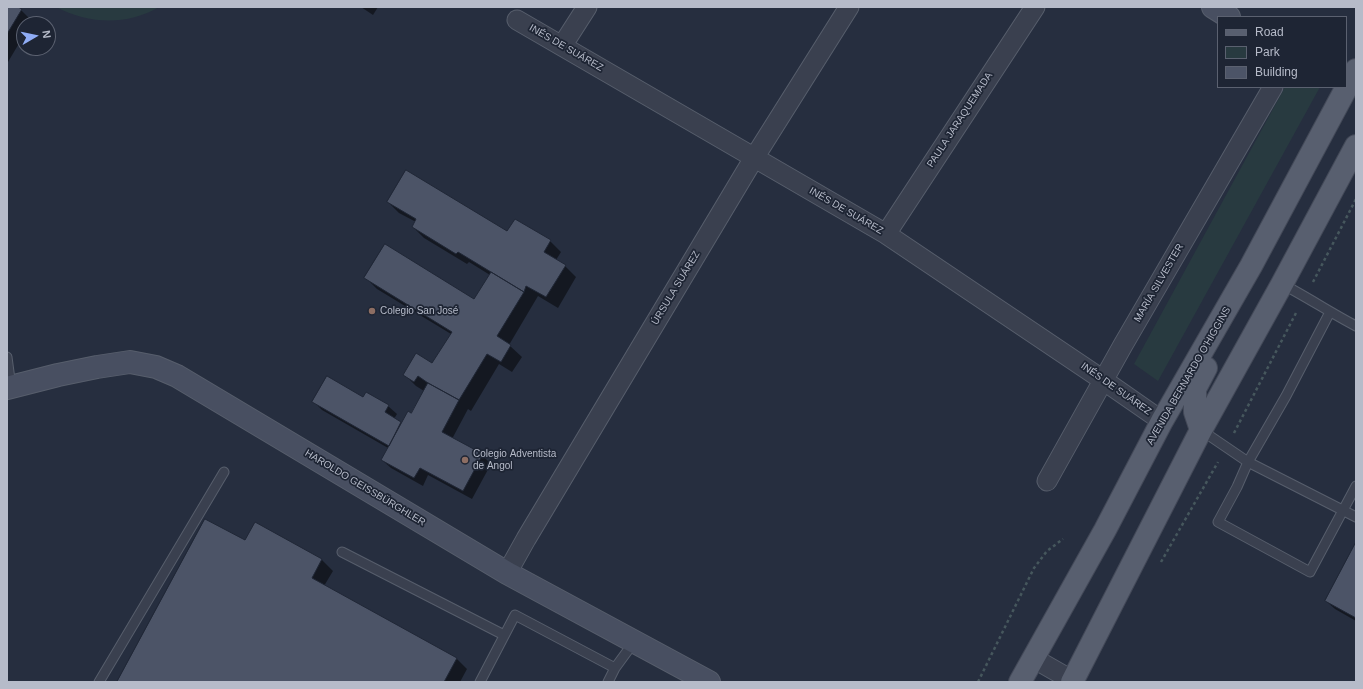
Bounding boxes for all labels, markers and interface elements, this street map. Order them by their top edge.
north arrow [16,16,56,56]
legend [1217,16,1347,88]
street label: INÉS DE SUÁREZ [527,22,605,74]
text: Road [1255,25,1284,39]
text: N [40,29,53,39]
text: Park [1255,45,1280,59]
text: Building [1255,65,1298,79]
street label: PAULA JARAQUEMADA [925,70,995,170]
street label: INÉS DE SUÁREZ [807,185,885,237]
street label: MARÍA SILVESTER [1132,242,1186,324]
street label: ÚRSULA SUÁREZ [649,249,703,327]
place label: Colegio San José [380,305,458,317]
street label: AVENIDA BERNARDO O'HIGGINS [1144,305,1234,447]
marker: Colegio San José [367,306,377,316]
street label: INÉS DE SUÁREZ [1078,360,1154,418]
street label: HAROLDO GEISSBÜRGHLER [303,447,427,529]
place label: Colegio Adventista de Angol [473,448,556,472]
marker: Colegio Adventista de Angol [460,455,470,465]

